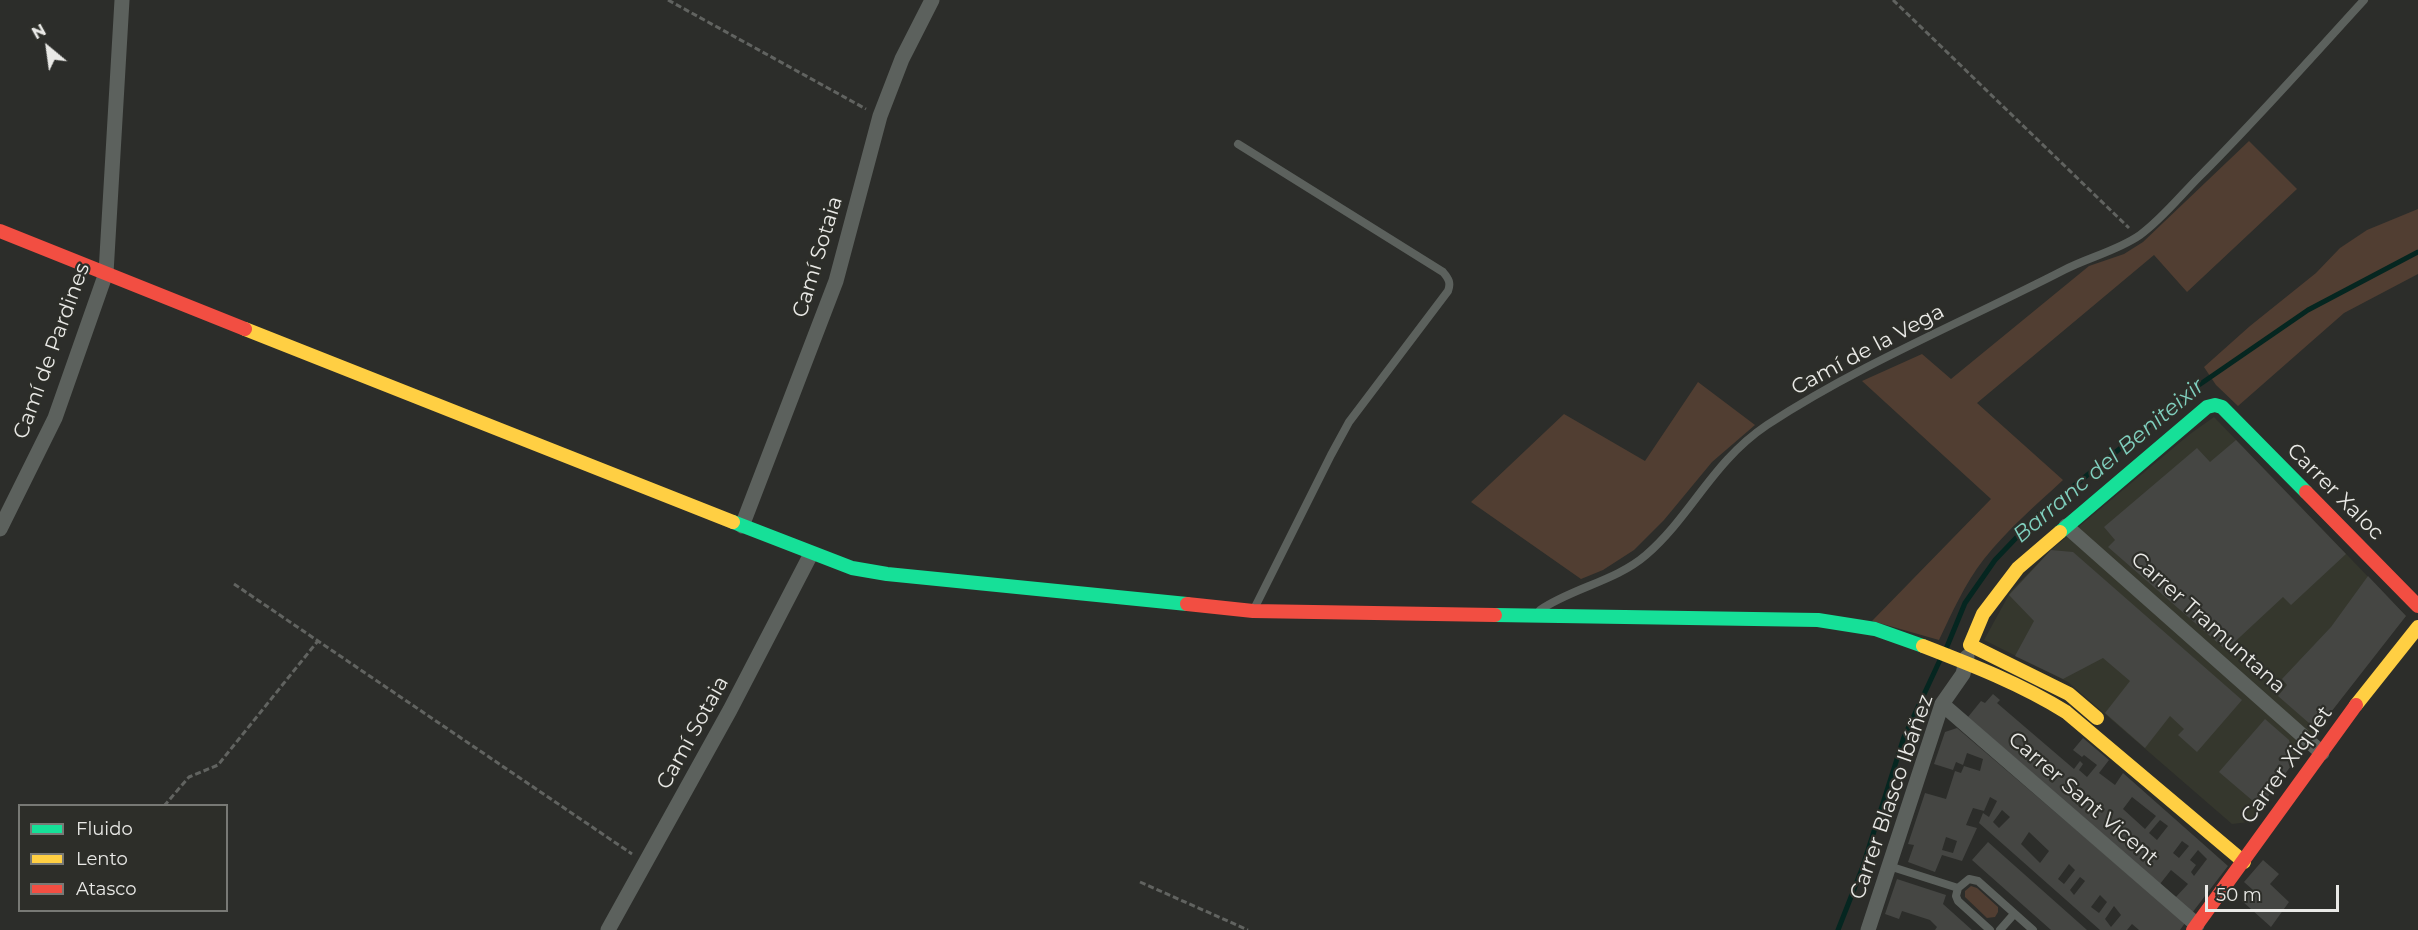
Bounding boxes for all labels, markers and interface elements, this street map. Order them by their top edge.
north arrow [18,18,78,78]
text: N [29,20,49,43]
street label: Camí Sotaia [788,193,848,321]
street label: Camí de Pardines [8,260,96,442]
street label: Camí de la Vega [1787,299,1949,401]
water label: Barranc del Beniteixir [2008,373,2210,549]
street label: Carrer Xaloc [2281,438,2389,546]
street label: Carrer Tramuntana [2125,547,2291,699]
street label: Camí Sotaia [652,672,734,794]
street label: Carrer Blasco Ibáñez [1845,691,1939,903]
street label: Carrer Xiquet [2236,701,2338,829]
street label: Carrer Sant Vicent [2003,727,2163,871]
legend [18,804,228,912]
text: Fluido [76,818,133,840]
text: Lento [76,848,128,870]
scale bar [2208,873,2342,911]
text: Atasco [76,878,136,900]
text: 50 m [2216,884,2262,906]

